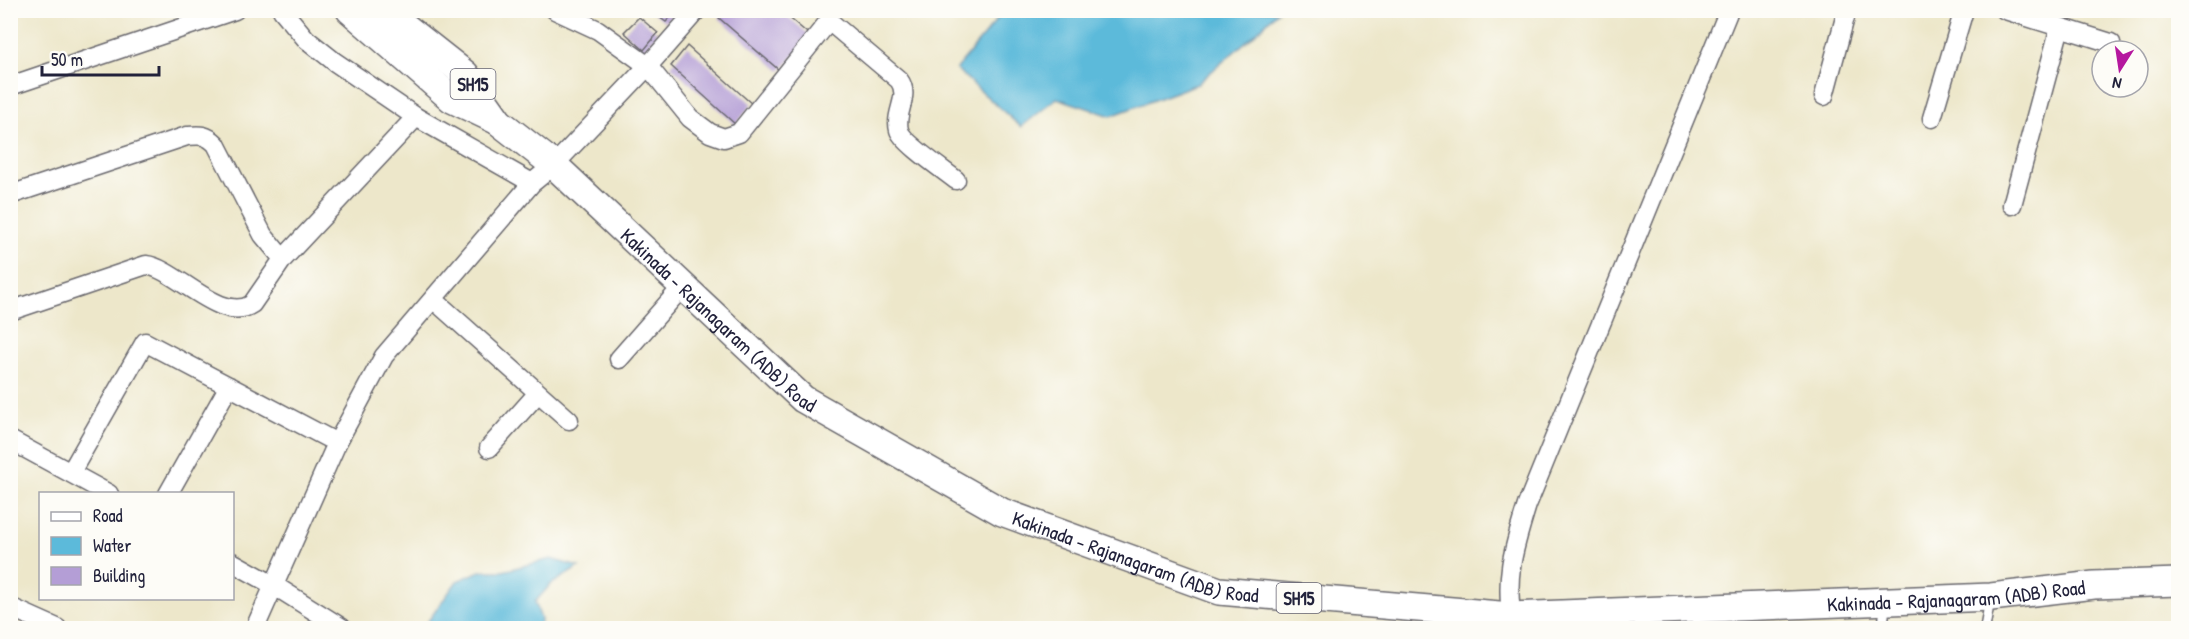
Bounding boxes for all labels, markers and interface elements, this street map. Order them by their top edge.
scale bar [42,39,159,77]
north arrow [2090,39,2150,99]
text: 50 m [51,47,83,72]
road number: SH15 [450,69,496,99]
text: N [2110,72,2123,95]
street label: Kakinada - Rajanagaram (ADB) Road [615,221,822,418]
legend [39,492,234,600]
text: Road [93,503,123,528]
street label: Kakinada - Rajanagaram (ADB) Road [1009,504,1260,608]
text: Water [93,533,131,558]
text: Building [93,563,145,588]
street label: Kakinada - Rajanagaram (ADB) Road [1826,573,2087,617]
road number: SH15 [1276,583,1322,613]

